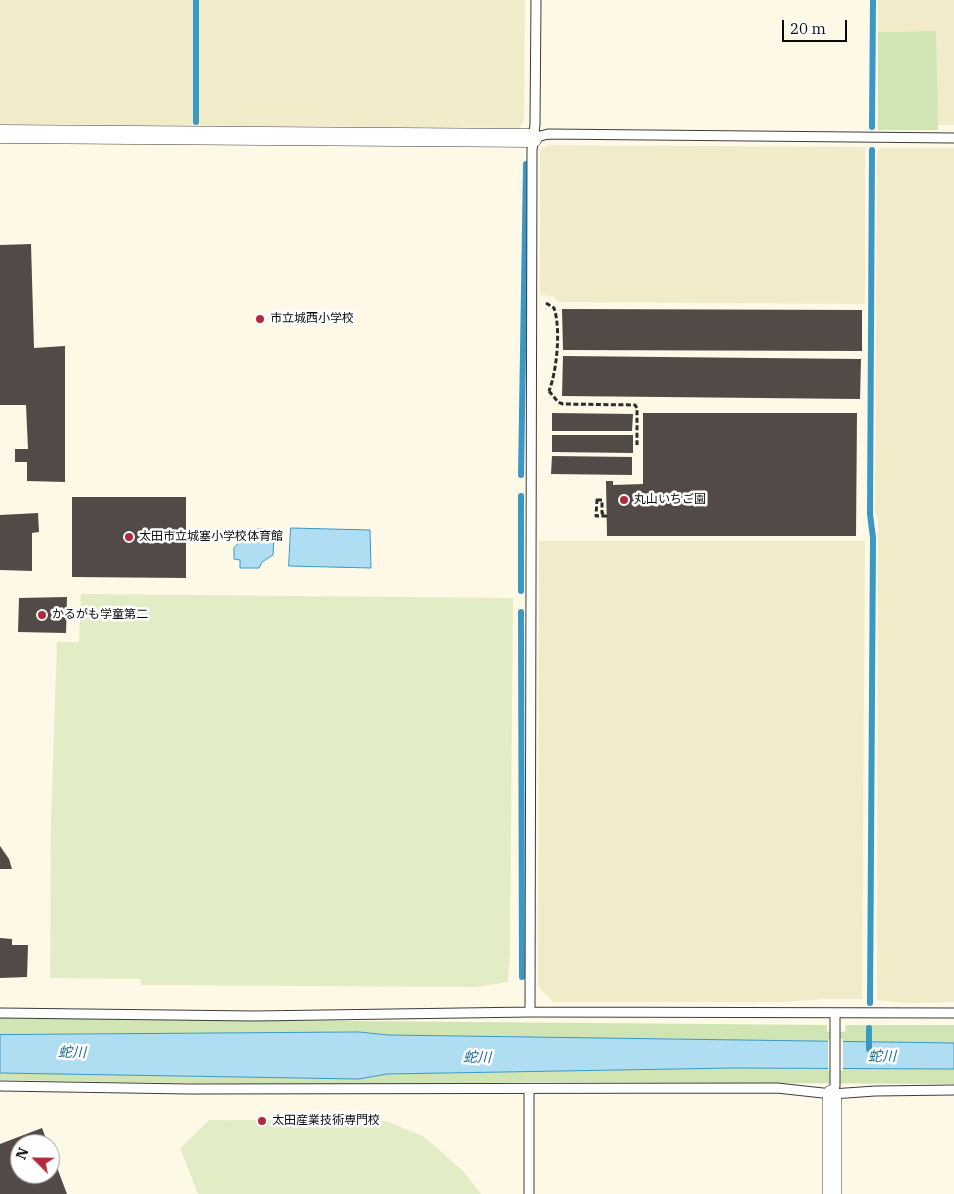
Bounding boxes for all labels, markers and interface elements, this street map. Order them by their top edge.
scale bar [784,10,849,42]
text: 20 m [790,19,826,38]
place label: 市立城西小学校 [270,312,354,326]
marker: 市立城西小学校 [254,313,266,325]
place label: 丸山いちご園 [634,493,706,507]
marker: 丸山いちご園 [618,494,630,506]
place label: 太田市立城塞小学校体育館 [139,530,283,544]
marker: 太田市立城塞小学校体育館 [123,531,135,543]
place label: かるがも学童第二 [52,608,148,622]
marker: かるがも学童第二 [36,609,48,621]
water label: 蛇川 [58,1044,86,1062]
water label: 蛇川 [463,1049,491,1067]
water label: 蛇川 [868,1049,896,1065]
place label: 太田産業技術専門校 [272,1114,380,1128]
marker: 太田産業技術専門校 [256,1115,268,1127]
north arrow [10,1134,60,1184]
text: N [12,1145,33,1162]

